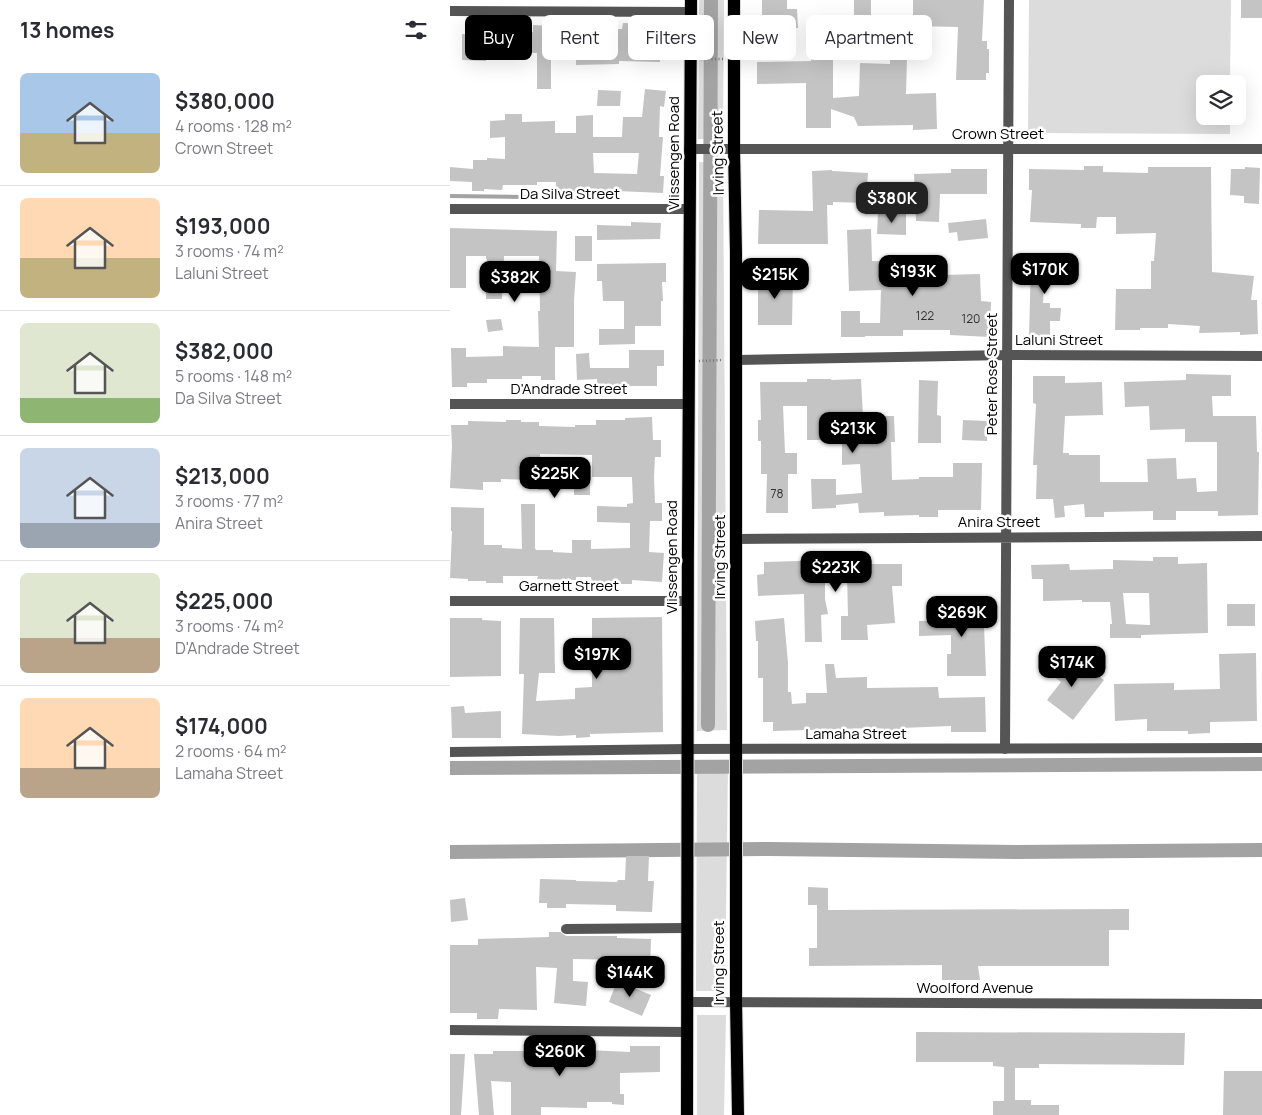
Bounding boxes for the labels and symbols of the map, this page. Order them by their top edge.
street label: Vlissengen Road [663,96,684,210]
street label: Irving Street [706,110,729,196]
street label: Crown Street [952,123,1044,144]
pin: $380K [857,182,927,224]
street label: Da Silva Street [520,183,620,204]
pin: $170K [1010,252,1080,295]
pin: $193K [878,254,948,297]
pin: $215K [740,258,810,300]
pin: $382K [480,260,550,303]
house number: 122 [916,307,934,324]
house number: 120 [962,310,980,327]
street label: Peter Rose Street [981,313,1002,435]
street label: Laluni Street [1015,329,1103,350]
street label: D'Andrade Street [511,378,627,399]
pin: $213K [818,412,888,454]
pin: $225K [520,456,590,499]
house number: 78 [771,485,784,502]
street label: Vlissengen Road [661,500,682,614]
street label: Anira Street [958,511,1040,532]
street label: Irving Street [709,515,730,599]
pin: $223K [801,550,871,593]
street label: Garnett Street [519,575,619,596]
pin: $269K [927,596,997,638]
pin: $197K [562,638,632,680]
pin: $174K [1037,646,1107,688]
street label: Lamaha Street [805,723,907,744]
street label: Irving Street [708,921,729,1005]
pin: $144K [595,956,665,998]
street label: Woolford Avenue [917,977,1034,998]
pin: $260K [525,1034,595,1077]

